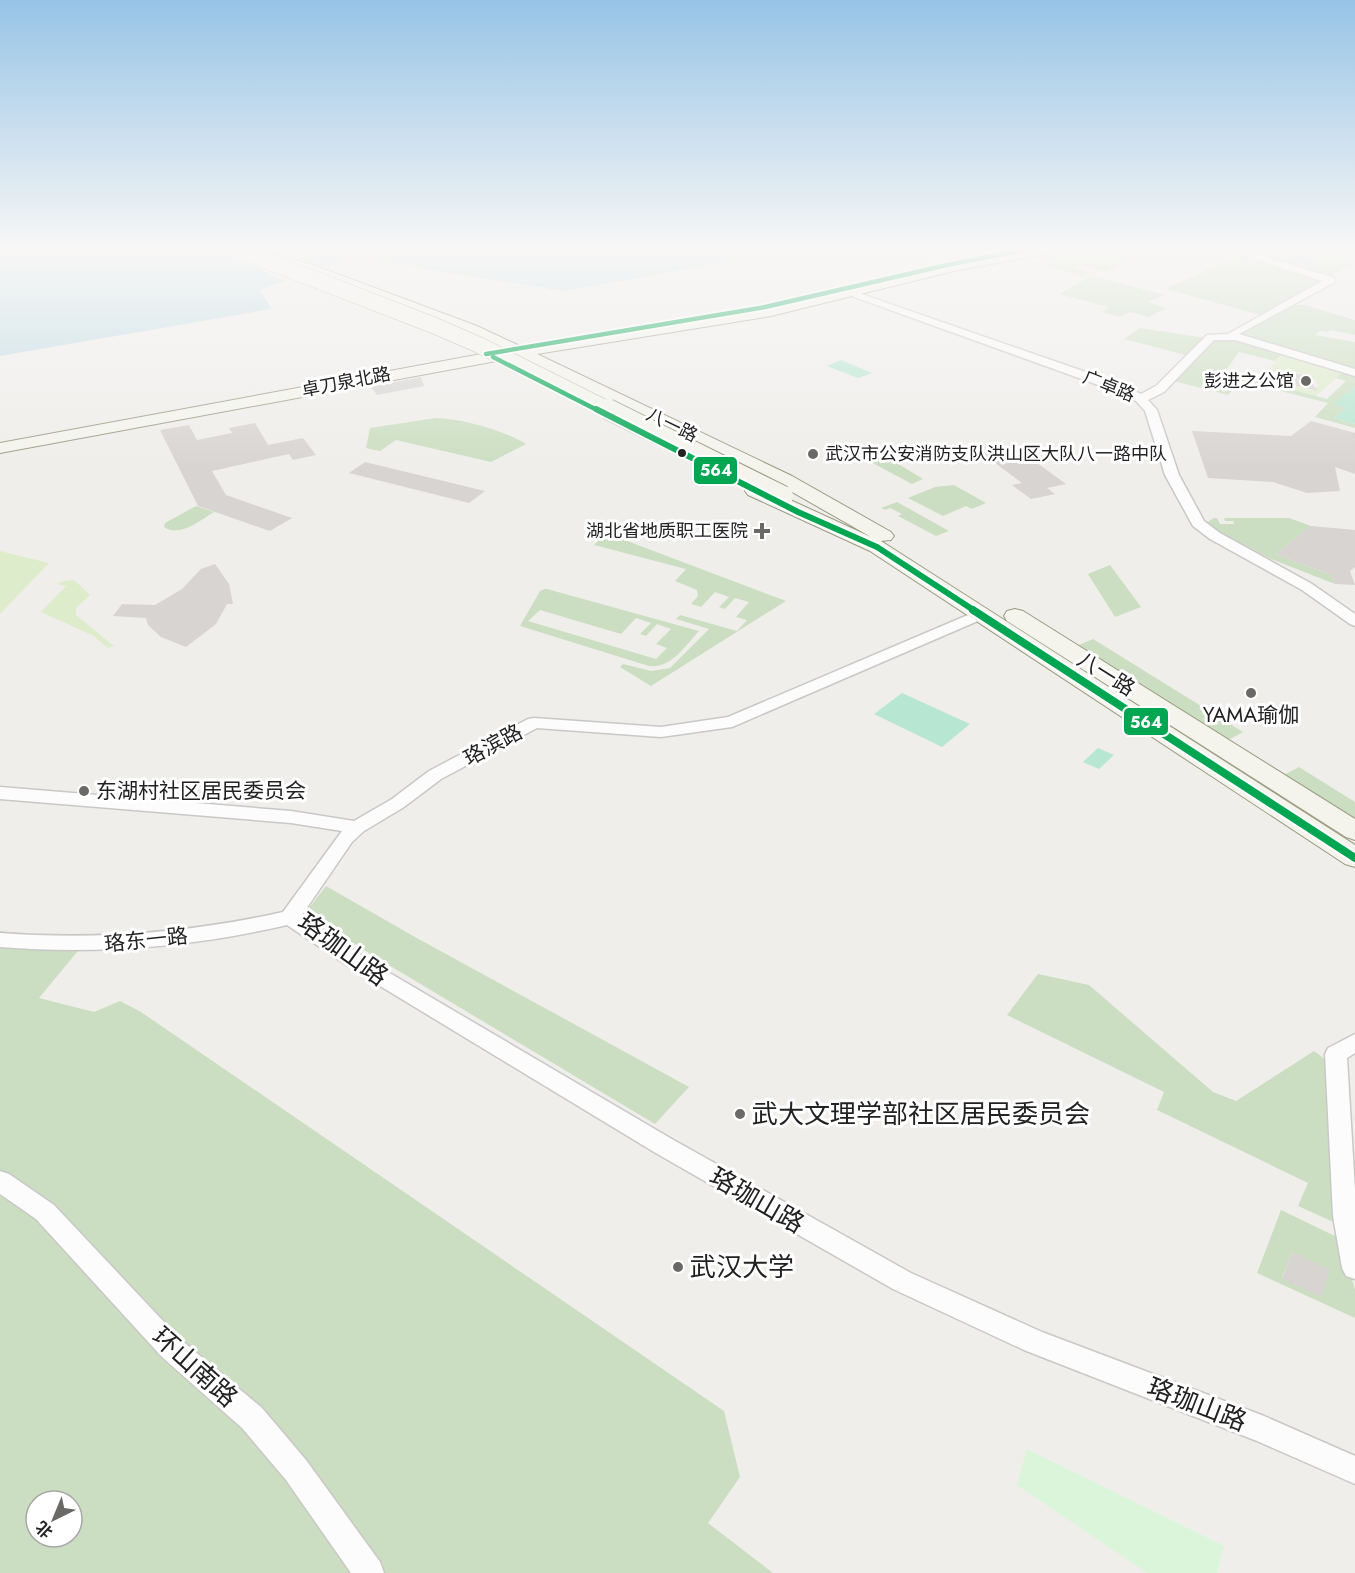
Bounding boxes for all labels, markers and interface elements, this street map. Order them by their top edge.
street label: 卓刀泉北路 [299,361,393,403]
street label: 广卓路 [1079,364,1139,408]
place label: 彭进之公馆 [1204,368,1294,394]
marker: 彭进之公馆 [1299,374,1313,388]
street label: 八一路 [642,401,702,449]
place label: 武汉市公安消防支队洪山区大队八一路中队 [825,441,1167,467]
unlabelled marker [676,447,688,459]
marker: 武汉市公安消防支队洪山区大队八一路中队 [806,447,820,461]
line badge: 564 [693,456,738,485]
text: 564 [700,459,732,482]
place label: 湖北省地质职工医院 [586,518,748,544]
marker: 湖北省地质职工医院 [753,522,771,540]
street label: 八一路 [1071,645,1141,703]
marker: YAMA瑜伽 [1244,686,1258,700]
place label: YAMA瑜伽 [1203,700,1299,730]
line badge: 564 [1123,707,1169,736]
text: 564 [1130,711,1162,734]
street label: 珞滨路 [458,717,528,773]
place label: 东湖村社区居民委员会 [96,776,306,806]
marker: 东湖村社区居民委员会 [77,784,91,798]
street label: 珞珈山路 [290,903,396,995]
street label: 珞东一路 [103,921,189,959]
place label: 武大文理学部社区居民委员会 [752,1095,1090,1133]
marker: 武大文理学部社区居民委员会 [733,1107,747,1121]
street label: 珞珈山路 [702,1158,812,1242]
place label: 武汉大学 [690,1248,794,1286]
marker: 武汉大学 [671,1260,685,1274]
street label: 环山南路 [144,1318,246,1416]
street label: 珞珈山路 [1142,1368,1252,1440]
north arrow [24,1489,84,1549]
text: 北 [30,1516,58,1543]

